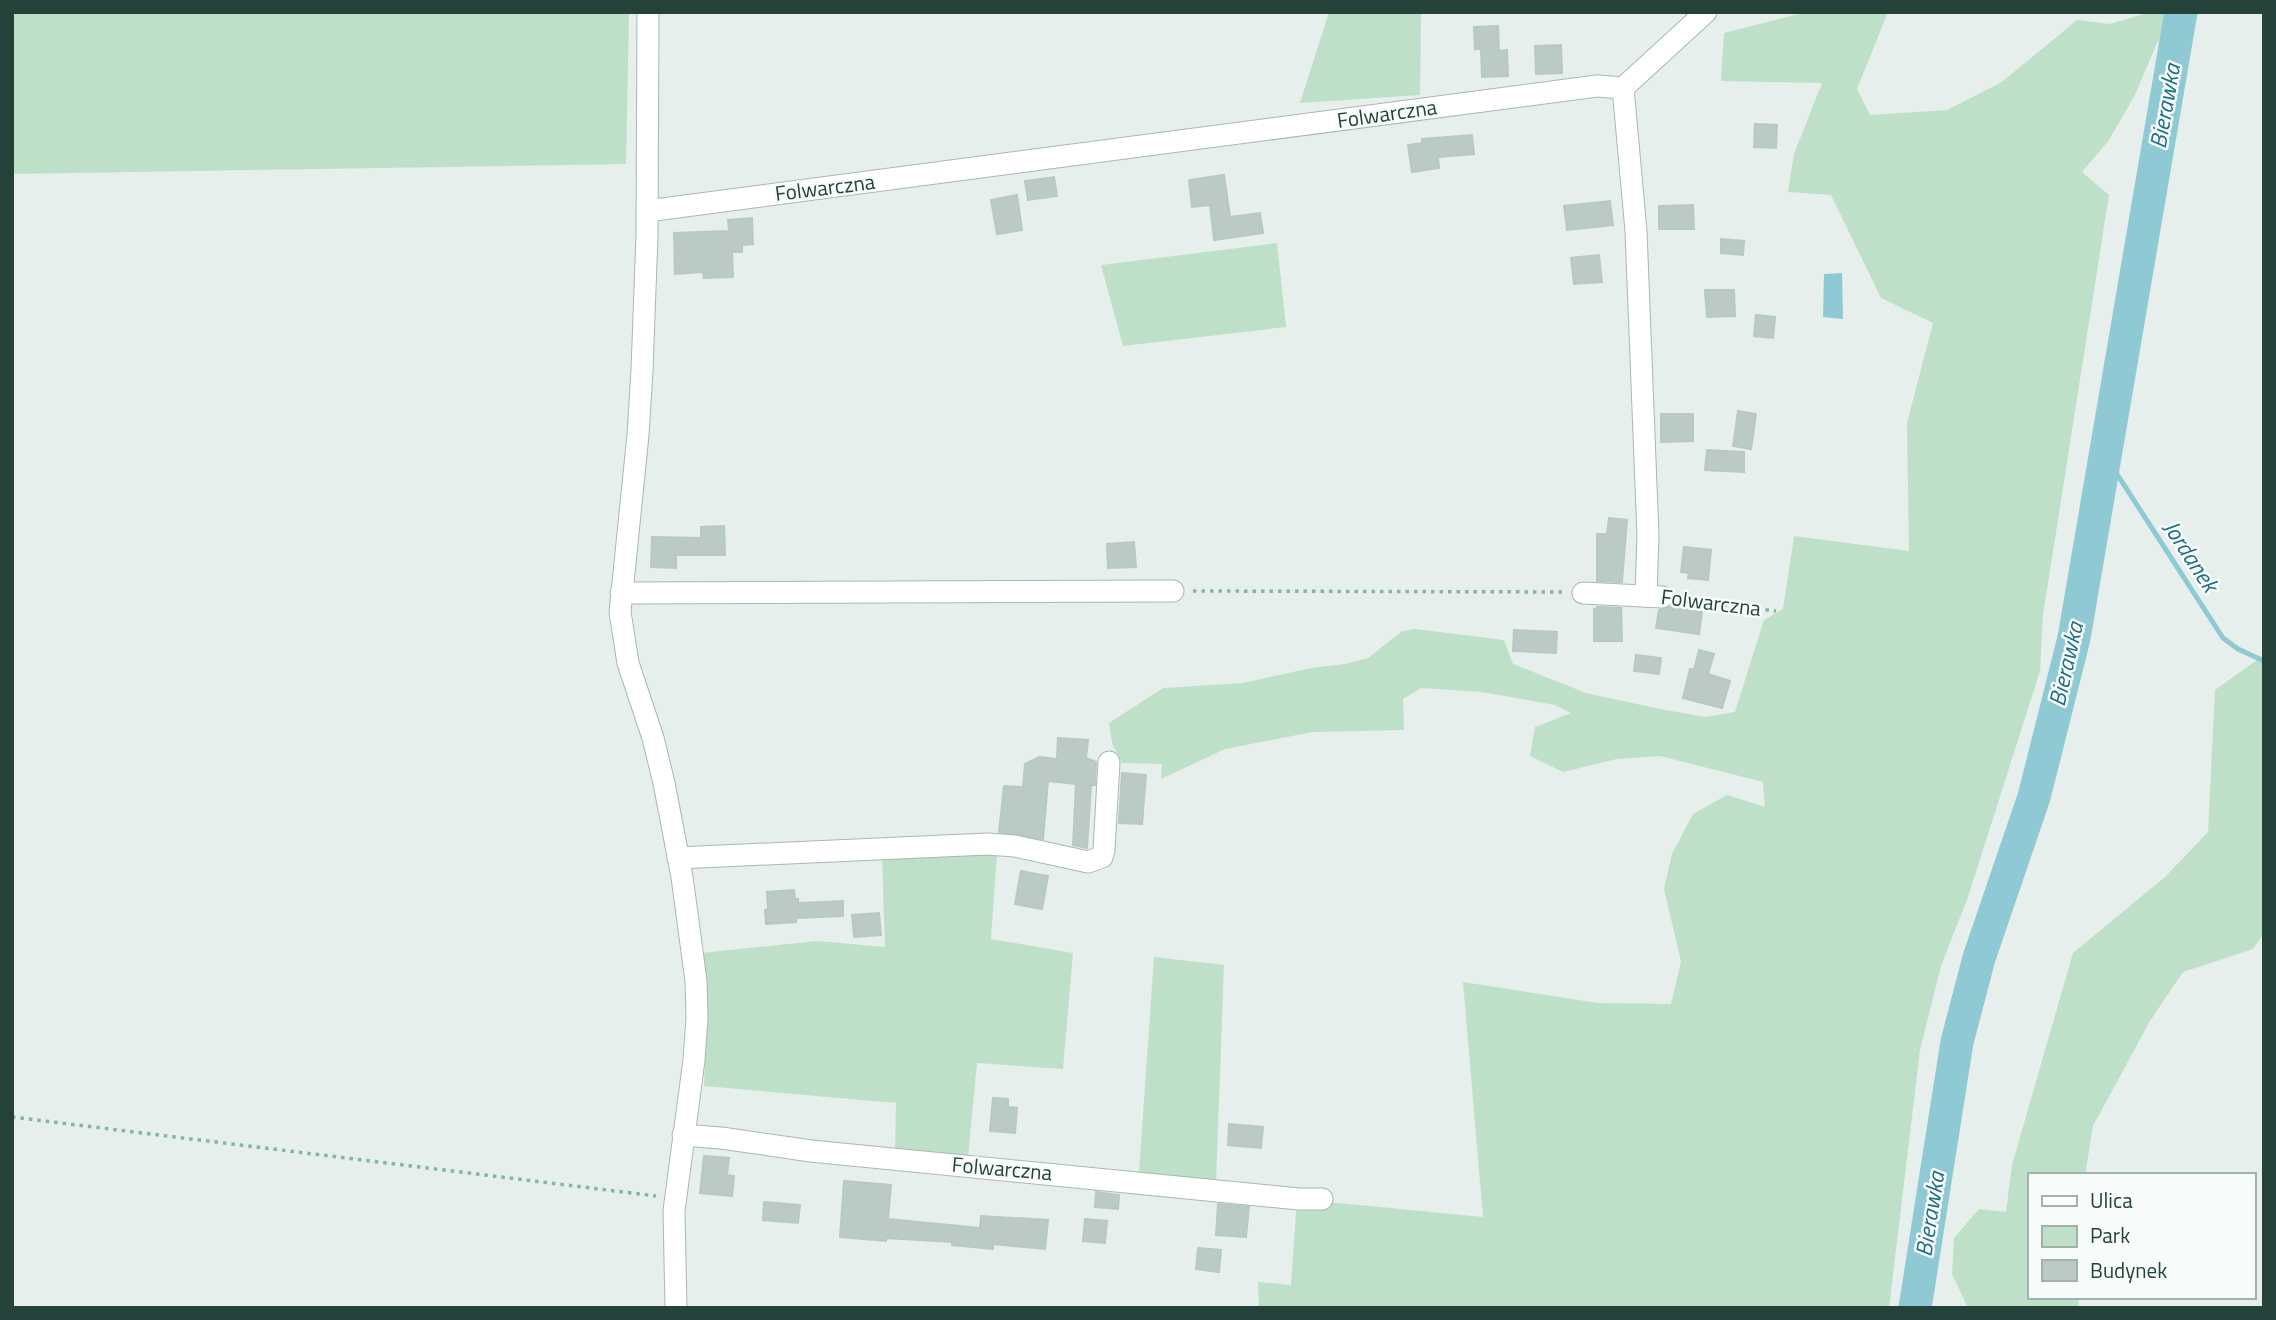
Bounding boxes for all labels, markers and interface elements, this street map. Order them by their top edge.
water label: Bierawka [2140,59,2189,151]
street label: Folwarczna [1335,90,1439,136]
street label: Folwarczna [773,165,877,209]
water label: Jordanek [2155,513,2229,601]
street label: Folwarczna [1659,580,1763,624]
water label: Bierawka [2039,617,2092,709]
street label: Folwarczna [951,1148,1054,1188]
water label: Bierawka [1906,1168,1954,1259]
legend [2028,1173,2255,1299]
text: Ulica [2090,1184,2133,1216]
text: Park [2090,1219,2130,1251]
text: Budynek [2090,1254,2167,1286]

